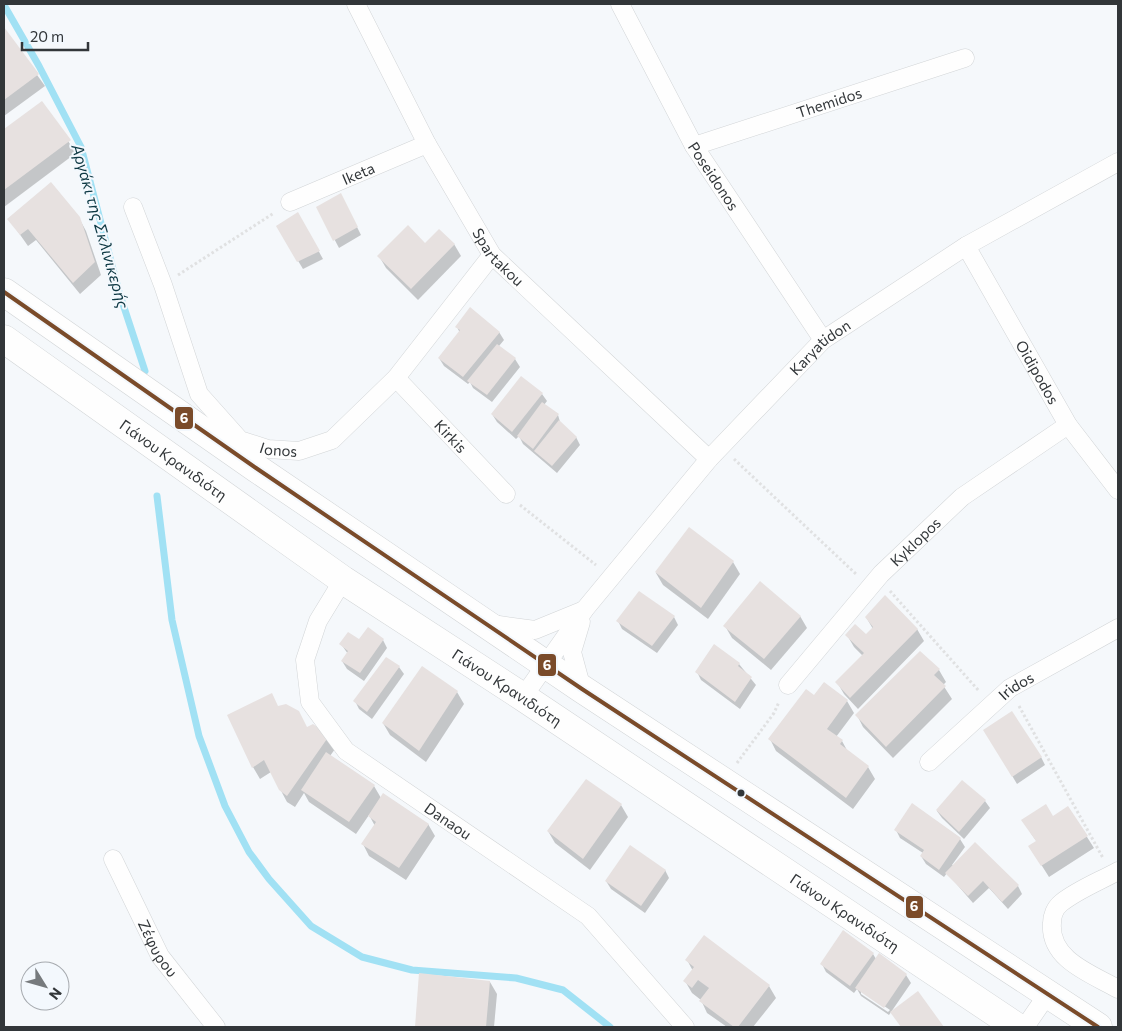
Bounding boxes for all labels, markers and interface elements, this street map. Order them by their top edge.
scale bar [22,20,89,52]
text: 20 m [30,27,64,45]
street label: Themidos [794,83,864,121]
street label: Poseidonos [685,138,743,214]
water label: Αργάκι της Σκλινικερής [68,141,134,310]
street label: Iketa [339,158,377,188]
street label: Spartakou [469,225,528,289]
street label: Karyatidon [785,316,854,379]
street label: Oidipodos [1012,337,1063,407]
line badge: 6 [174,406,194,430]
text: 6 [180,409,189,426]
street label: Γιάνου Κρανιδιότη [116,415,231,504]
street label: Kirkis [431,416,471,456]
street label: Ionos [258,438,298,460]
street label: Kyklopos [886,513,944,570]
street label: Γιάνου Κρανιδιότη [449,645,565,730]
line badge: 6 [537,653,557,677]
text: 6 [543,656,552,673]
street label: Iridos [994,668,1037,703]
unlabelled marker [736,788,746,798]
street label: Danaou [421,798,475,843]
street label: Γιάνου Κρανιδιότη [787,869,903,955]
line badge: 6 [905,895,924,919]
text: 6 [910,897,919,914]
street label: Ζέφυρου [135,917,182,980]
north arrow [20,961,70,1011]
text: N [46,985,66,1003]

